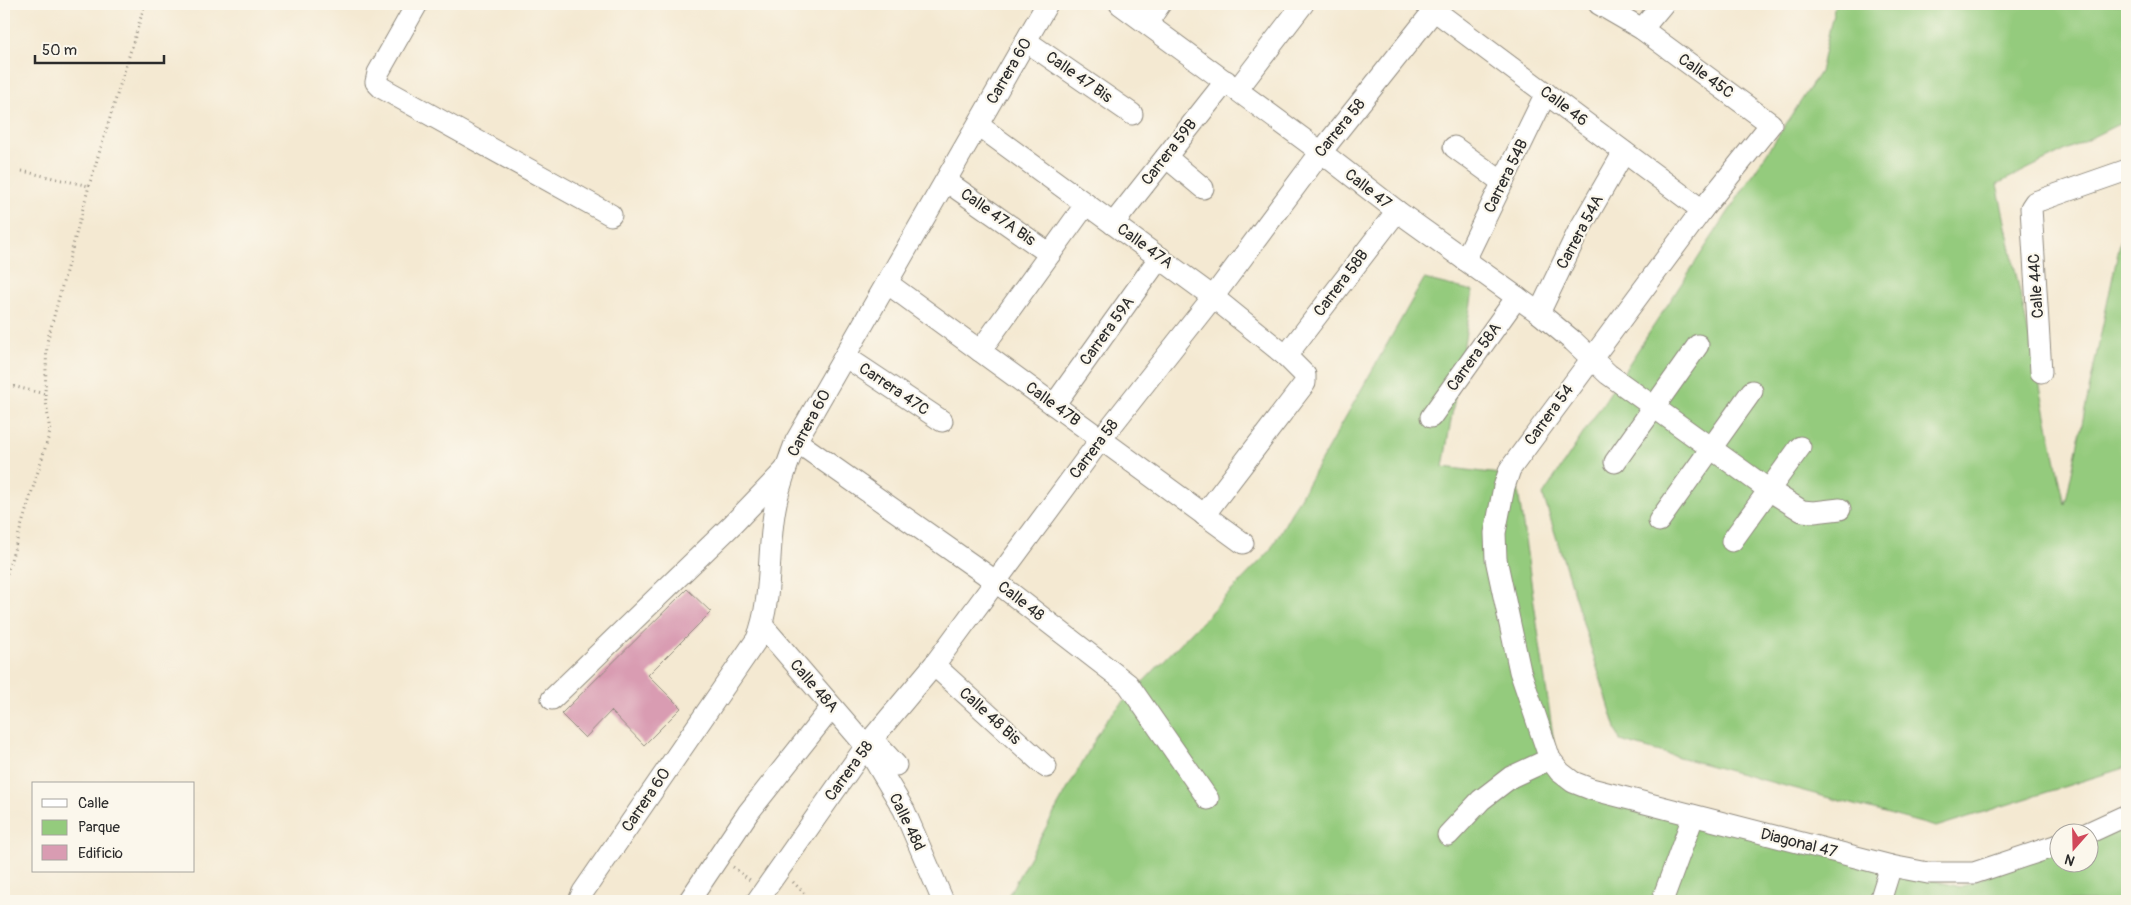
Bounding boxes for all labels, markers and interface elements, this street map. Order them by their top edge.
scale bar [35,32,164,64]
street label: Carrera 60 [982,34,1036,108]
text: 50 m [42,41,77,60]
street label: Calle 47 Bis [1042,47,1116,107]
street label: Calle 45C [1674,49,1738,103]
street label: Calle 46 [1536,81,1592,131]
street label: Carrera 58 [1310,95,1370,161]
street label: Carrera 59B [1137,115,1201,189]
street label: Carrera 54B [1479,136,1533,216]
street label: Calle 47 [1341,164,1396,214]
street label: Calle 47A Bis [957,184,1039,250]
street label: Carrera 54A [1552,191,1608,273]
street label: Calle 47A [1113,219,1177,273]
street label: Carrera 58B [1309,246,1373,320]
street label: Calle 44C [2024,253,2048,319]
street label: Carrera 59A [1075,293,1139,369]
street label: Carrera 58A [1442,319,1506,395]
street label: Carrera 47C [855,358,933,420]
street label: Calle 47B [1022,377,1084,431]
street label: Carrera 54 [1520,380,1578,450]
street label: Carrera 60 [783,386,835,460]
street label: Carrera 58 [1065,415,1123,483]
street label: Calle 48 [994,577,1048,625]
street label: Calle 48A [785,655,843,717]
street label: Calle 48 Bis [955,683,1025,749]
street label: Carrera 58 [820,737,878,805]
street label: Carrera 60 [617,764,675,836]
legend [32,782,195,872]
street label: Calle 48d [885,790,929,854]
text: Calle [78,794,109,813]
text: Parque [78,818,121,837]
north arrow [2048,822,2098,872]
street label: Diagonal 47 [1759,824,1840,862]
text: Edificio [78,844,123,863]
text: N [2062,850,2077,869]

